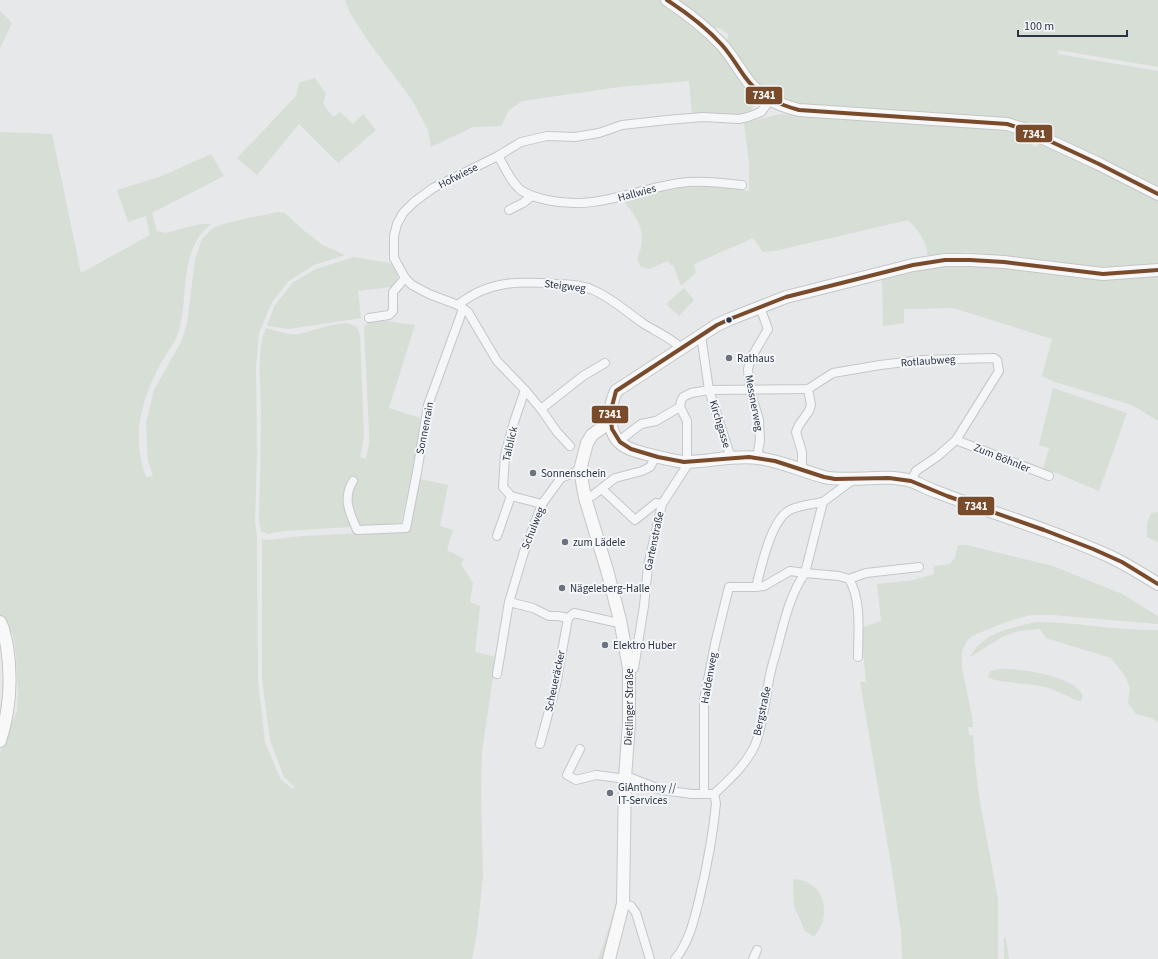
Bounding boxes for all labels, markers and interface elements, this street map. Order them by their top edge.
scale bar [1018,12,1127,38]
text: 100 m [1024,18,1054,35]
line badge: 7341 [745,86,783,105]
text: 7341 [752,88,776,103]
line badge: 7341 [1015,124,1053,143]
text: 7341 [1022,127,1046,142]
street label: Hofwiese [436,159,481,192]
street label: Hallwies [616,181,658,205]
street label: Steigweg [543,276,587,296]
unlabelled marker [724,315,734,325]
place label: Rathaus [737,351,775,366]
street label: Rotlaubweg [900,352,956,370]
marker: Rathaus [724,353,734,363]
street label: Messnerweg [741,374,767,433]
street label: Kirchgasse [706,398,735,450]
street label: Sonnenrain [413,400,437,456]
line badge: 7341 [591,405,629,424]
text: 7341 [598,407,622,422]
street label: Talblick [499,424,521,463]
street label: Zum Böhnler [972,440,1033,476]
place label: Sonnenschein [541,466,606,481]
marker: Sonnenschein [528,468,538,478]
line badge: 7341 [957,496,995,516]
text: 7341 [964,499,988,514]
street label: Schulweg [518,504,548,551]
street label: Gartenstraße [640,509,668,572]
place label: zum Lädele [573,535,626,550]
marker: zum Lädele [560,537,570,547]
place label: Nägeleberg-Halle [570,581,650,596]
marker: Nägeleberg-Halle [557,583,567,593]
place label: Elektro Huber [613,638,677,653]
marker: Elektro Huber [600,640,610,650]
street label: Scheueräcker [541,649,569,713]
street label: Haldenweg [697,651,721,705]
street label: Dietlinger Straße [620,668,637,746]
street label: Bergstraße [749,684,775,737]
place label: GiAnthony // IT-Services [618,780,676,808]
marker: GiAnthony // IT-Services [605,788,615,798]

